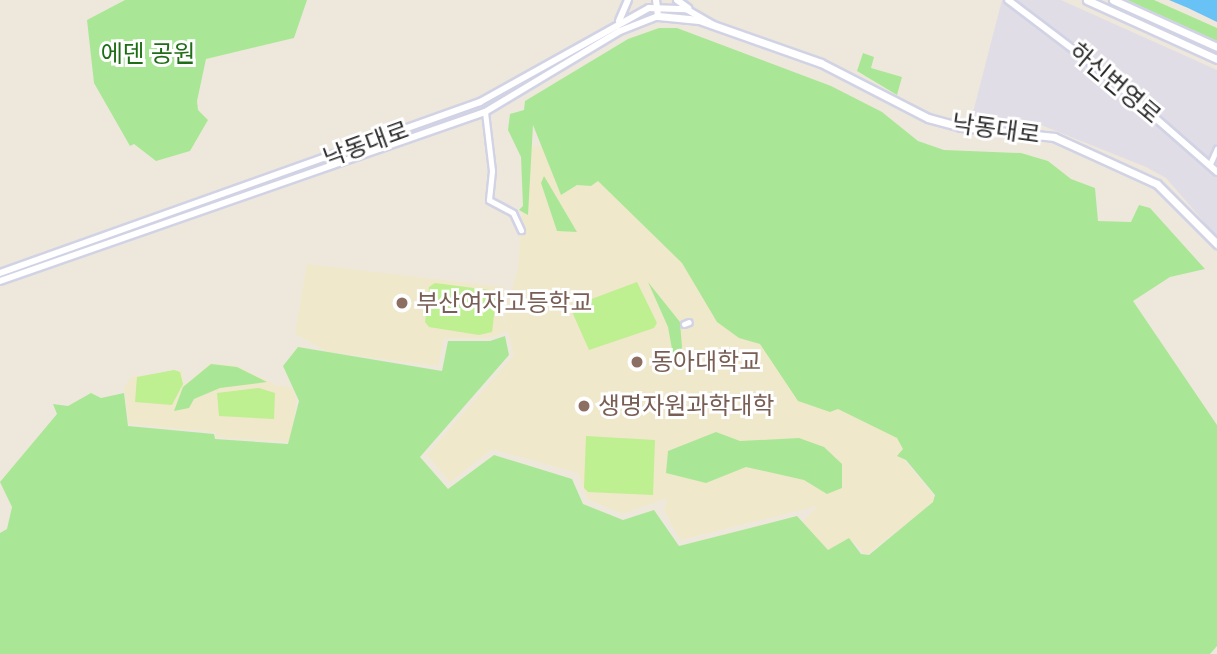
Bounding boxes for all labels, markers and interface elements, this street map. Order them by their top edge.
street label: 하신번영로 [1063,36,1167,130]
park label: 에덴 공원 [101,40,195,68]
street label: 낙동대로 [950,109,1042,149]
street label: 낙동대로 [320,115,412,173]
place label: 부산여자고등학교 [416,289,593,317]
marker: 부산여자고등학교 [394,295,410,311]
place label: 동아대학교 [651,348,761,376]
marker: 동아대학교 [629,354,645,370]
place label: 생명자원과학대학 [598,392,775,420]
marker: 생명자원과학대학 [576,398,592,414]

